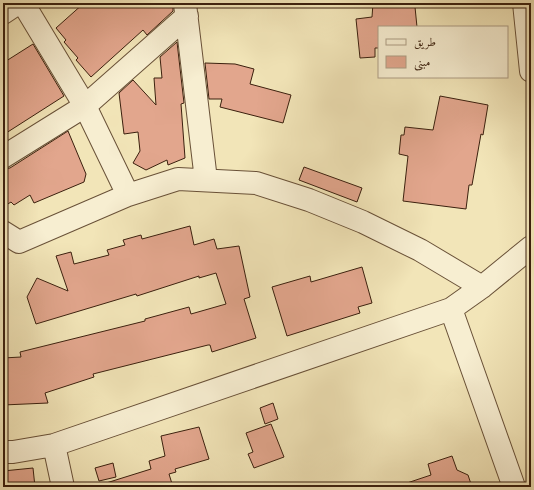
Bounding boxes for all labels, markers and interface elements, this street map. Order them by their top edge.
legend [378,26,508,78]
text: طريق [414,35,436,51]
text: مبنى [414,55,430,71]

